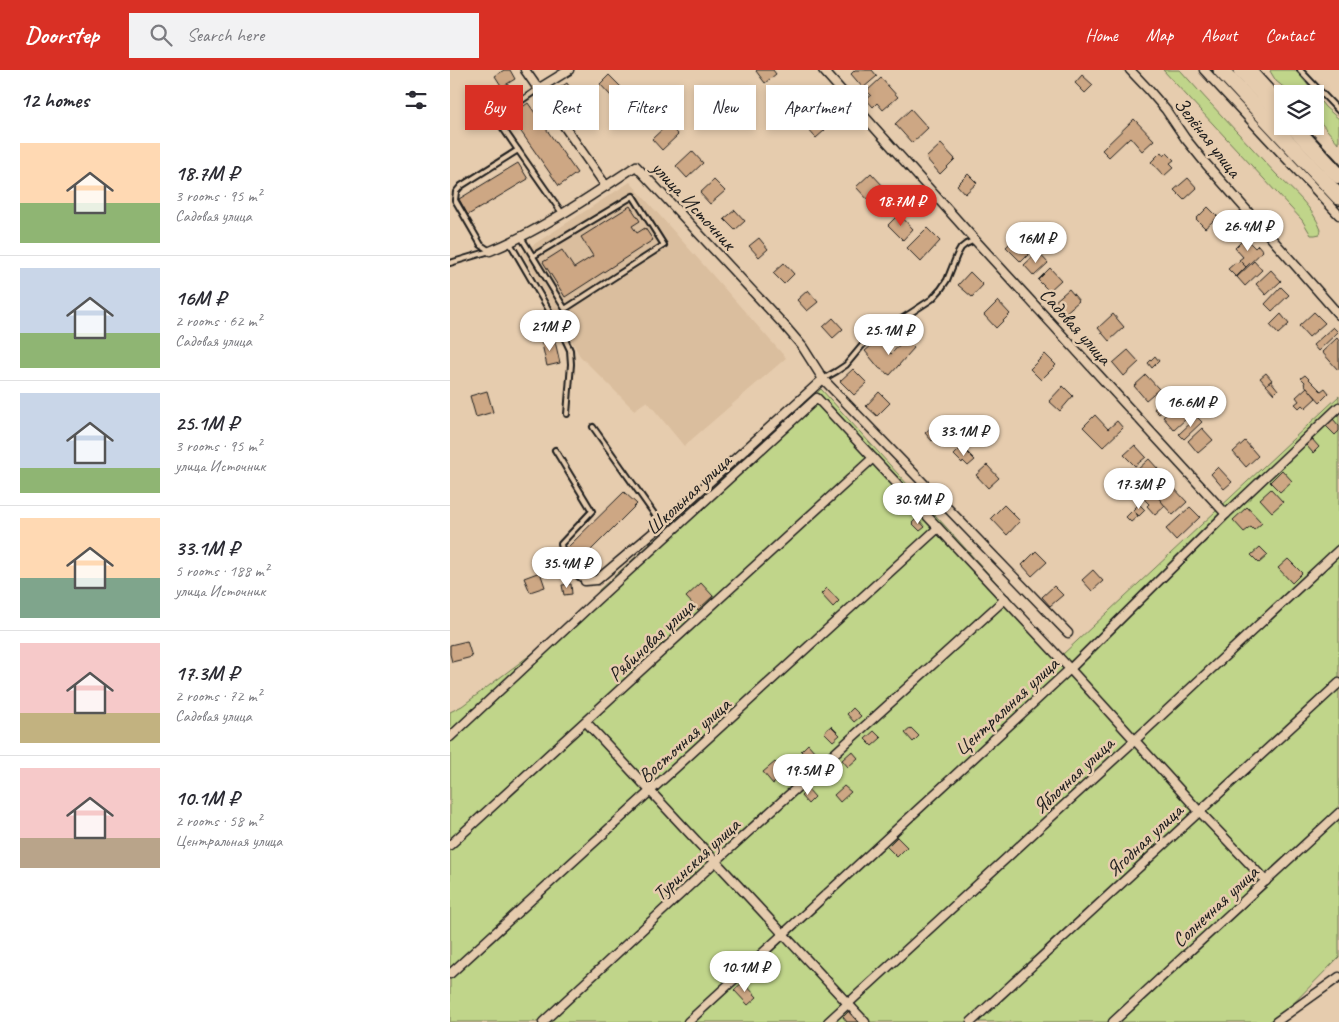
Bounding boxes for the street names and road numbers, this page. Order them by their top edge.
street label: Зелёная улица [1169,92,1248,184]
street label: улица Источник [645,155,742,256]
street label: Садовая улица [1034,282,1118,371]
street label: Школьная улица [640,447,738,540]
street label: Рябиновая улица [603,592,701,687]
street label: Центральная улица [949,651,1065,761]
street label: Восточная улица [633,692,737,788]
street label: Яблочная улица [1028,730,1120,819]
street label: Ягодная улица [1101,797,1189,882]
street label: Туринская улица [648,812,746,906]
street label: Солнечная улица [1167,859,1265,953]

